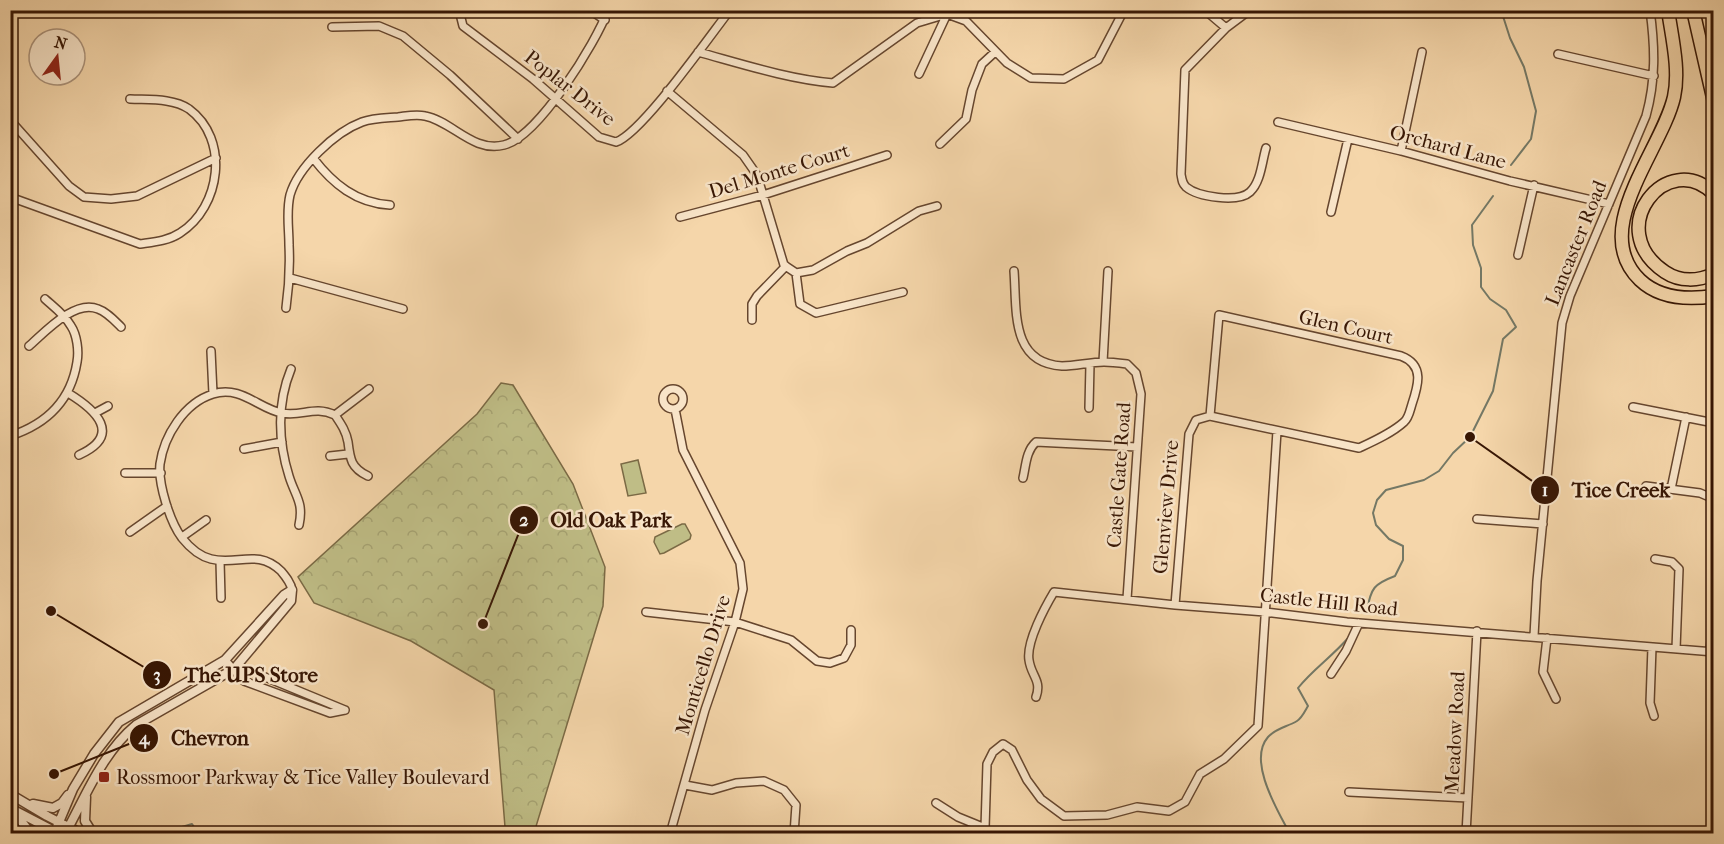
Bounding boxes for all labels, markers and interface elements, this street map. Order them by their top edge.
north arrow [27,27,87,87]
text: N [52,32,70,54]
street label: Poplar Drive [520,45,620,131]
street label: Orchard Lane [1387,120,1509,174]
street label: Del Monte Court [706,139,852,203]
street label: Lancaster Road [1540,176,1612,309]
street label: Glen Court [1297,305,1395,349]
street label: Castle Gate Road [1102,400,1136,549]
street label: Glenview Drive [1149,439,1183,575]
callout: Tice Creek [1530,470,1682,509]
text: Tice Creek [1571,478,1671,502]
text: 1 [1542,480,1548,501]
callout: Old Oak Park [509,500,684,539]
text: Old Oak Park [550,508,673,532]
text: 2 [519,510,529,531]
street label: Castle Hill Road [1259,583,1400,621]
street label: Monticello Drive [671,592,735,738]
callout: The UPS Store [142,655,329,694]
text: The UPS Store [183,663,318,687]
text: 3 [153,665,161,686]
street label: Meadow Road [1440,670,1470,793]
callout: Chevron [129,718,261,757]
text: Chevron [171,726,250,750]
text: 4 [138,728,151,749]
place label: Rossmoor Parkway & Tice Valley Boulevard [116,766,491,789]
marker: Rossmoor Parkway & Tice Valley Boulevard [97,770,111,784]

